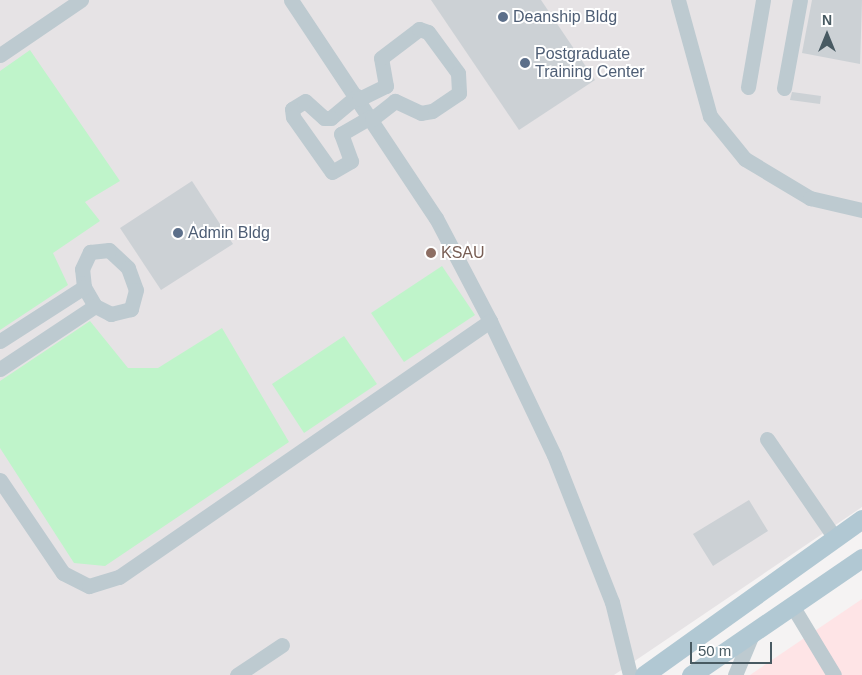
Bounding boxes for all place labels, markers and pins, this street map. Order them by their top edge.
place label: Deanship Bldg [513,7,617,27]
marker: Deanship Bldg [497,11,509,23]
place label: Postgraduate Training Center [535,44,645,82]
marker: Postgraduate Training Center [519,57,531,69]
place label: Admin Bldg [188,223,270,243]
marker: Admin Bldg [172,227,184,239]
place label: KSAU [441,243,485,263]
marker: KSAU [425,247,437,259]

